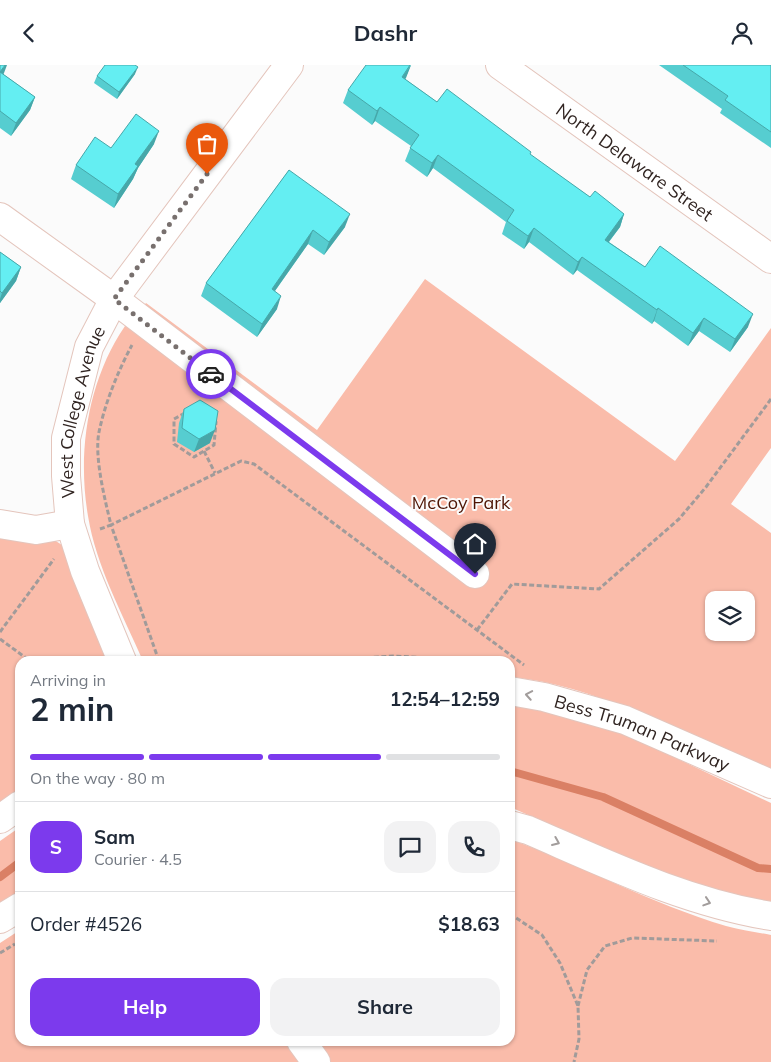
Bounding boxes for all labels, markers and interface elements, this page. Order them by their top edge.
icon: back [15,19,43,47]
text: Dashr [354,19,417,47]
icon: person [728,19,756,47]
street label: North Delaware Street [552,98,718,226]
pin [186,123,228,174]
icon: bag [193,130,221,158]
street label: West College Avenue [55,321,110,499]
courier [186,349,236,399]
icon: car [197,360,225,388]
park label: McCoy Park [412,491,511,514]
pin [454,523,496,574]
icon: home [461,530,489,558]
map controls [705,591,755,641]
button: layers [705,591,755,641]
text: Arriving in [30,670,106,690]
text: 12:54–12:59 [390,687,500,711]
text: 2 min [30,689,114,729]
street label: Bess Truman Parkway [552,689,734,776]
one-way arrow [525,690,534,700]
text: On the way · 80 m [30,768,165,788]
button: chat [384,821,436,873]
button: phone [448,821,500,873]
text: Sam [94,825,135,849]
text: S [50,835,62,859]
one-way arrow [551,835,560,846]
text: Courier · 4.5 [94,849,182,869]
one-way arrow [702,896,710,906]
text: Order #4526 [30,912,142,936]
text: $18.63 [438,912,500,936]
button: Help [30,978,260,1036]
button: Share [270,978,500,1036]

